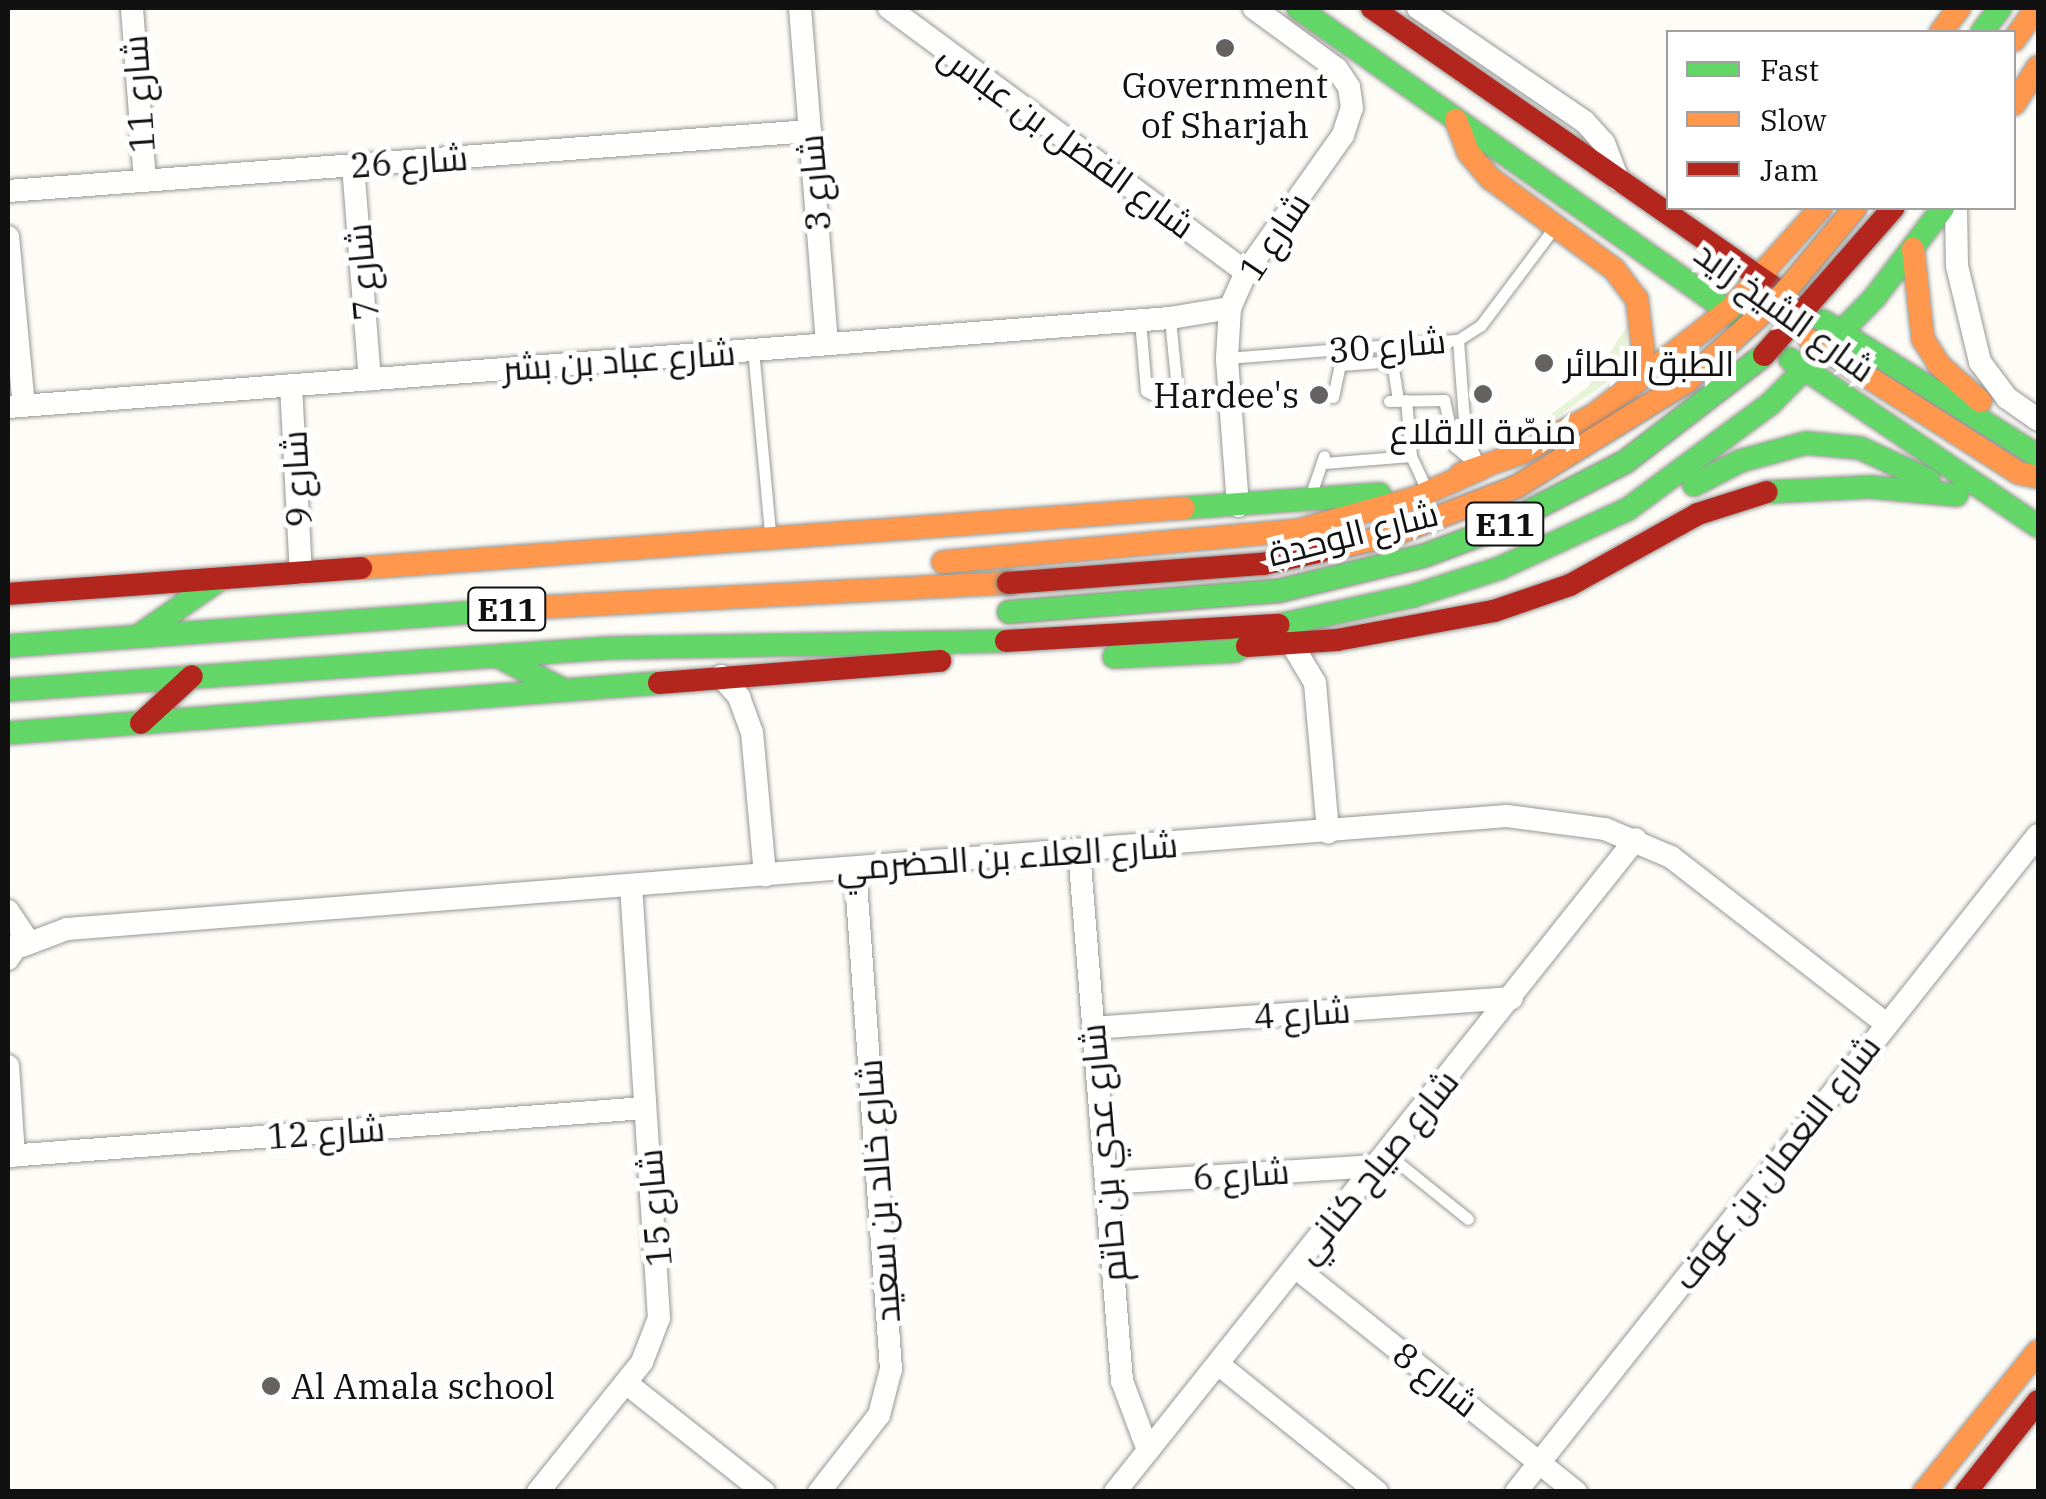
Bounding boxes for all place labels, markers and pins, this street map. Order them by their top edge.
marker: Government of Sharjah [1214,37,1236,59]
place label: Government of Sharjah [1122,64,1328,146]
place label: الطبق الطائر [1564,342,1734,384]
marker: الطبق الطائر [1533,352,1555,374]
place label: Hardee's [1153,374,1299,416]
marker: منصّة الاقلاع [1472,383,1494,405]
marker: Hardee's [1308,384,1330,406]
place label: منصّة الاقلاع [1390,410,1576,452]
place label: Al Amala school [291,1365,555,1407]
marker: Al Amala school [260,1375,282,1397]

